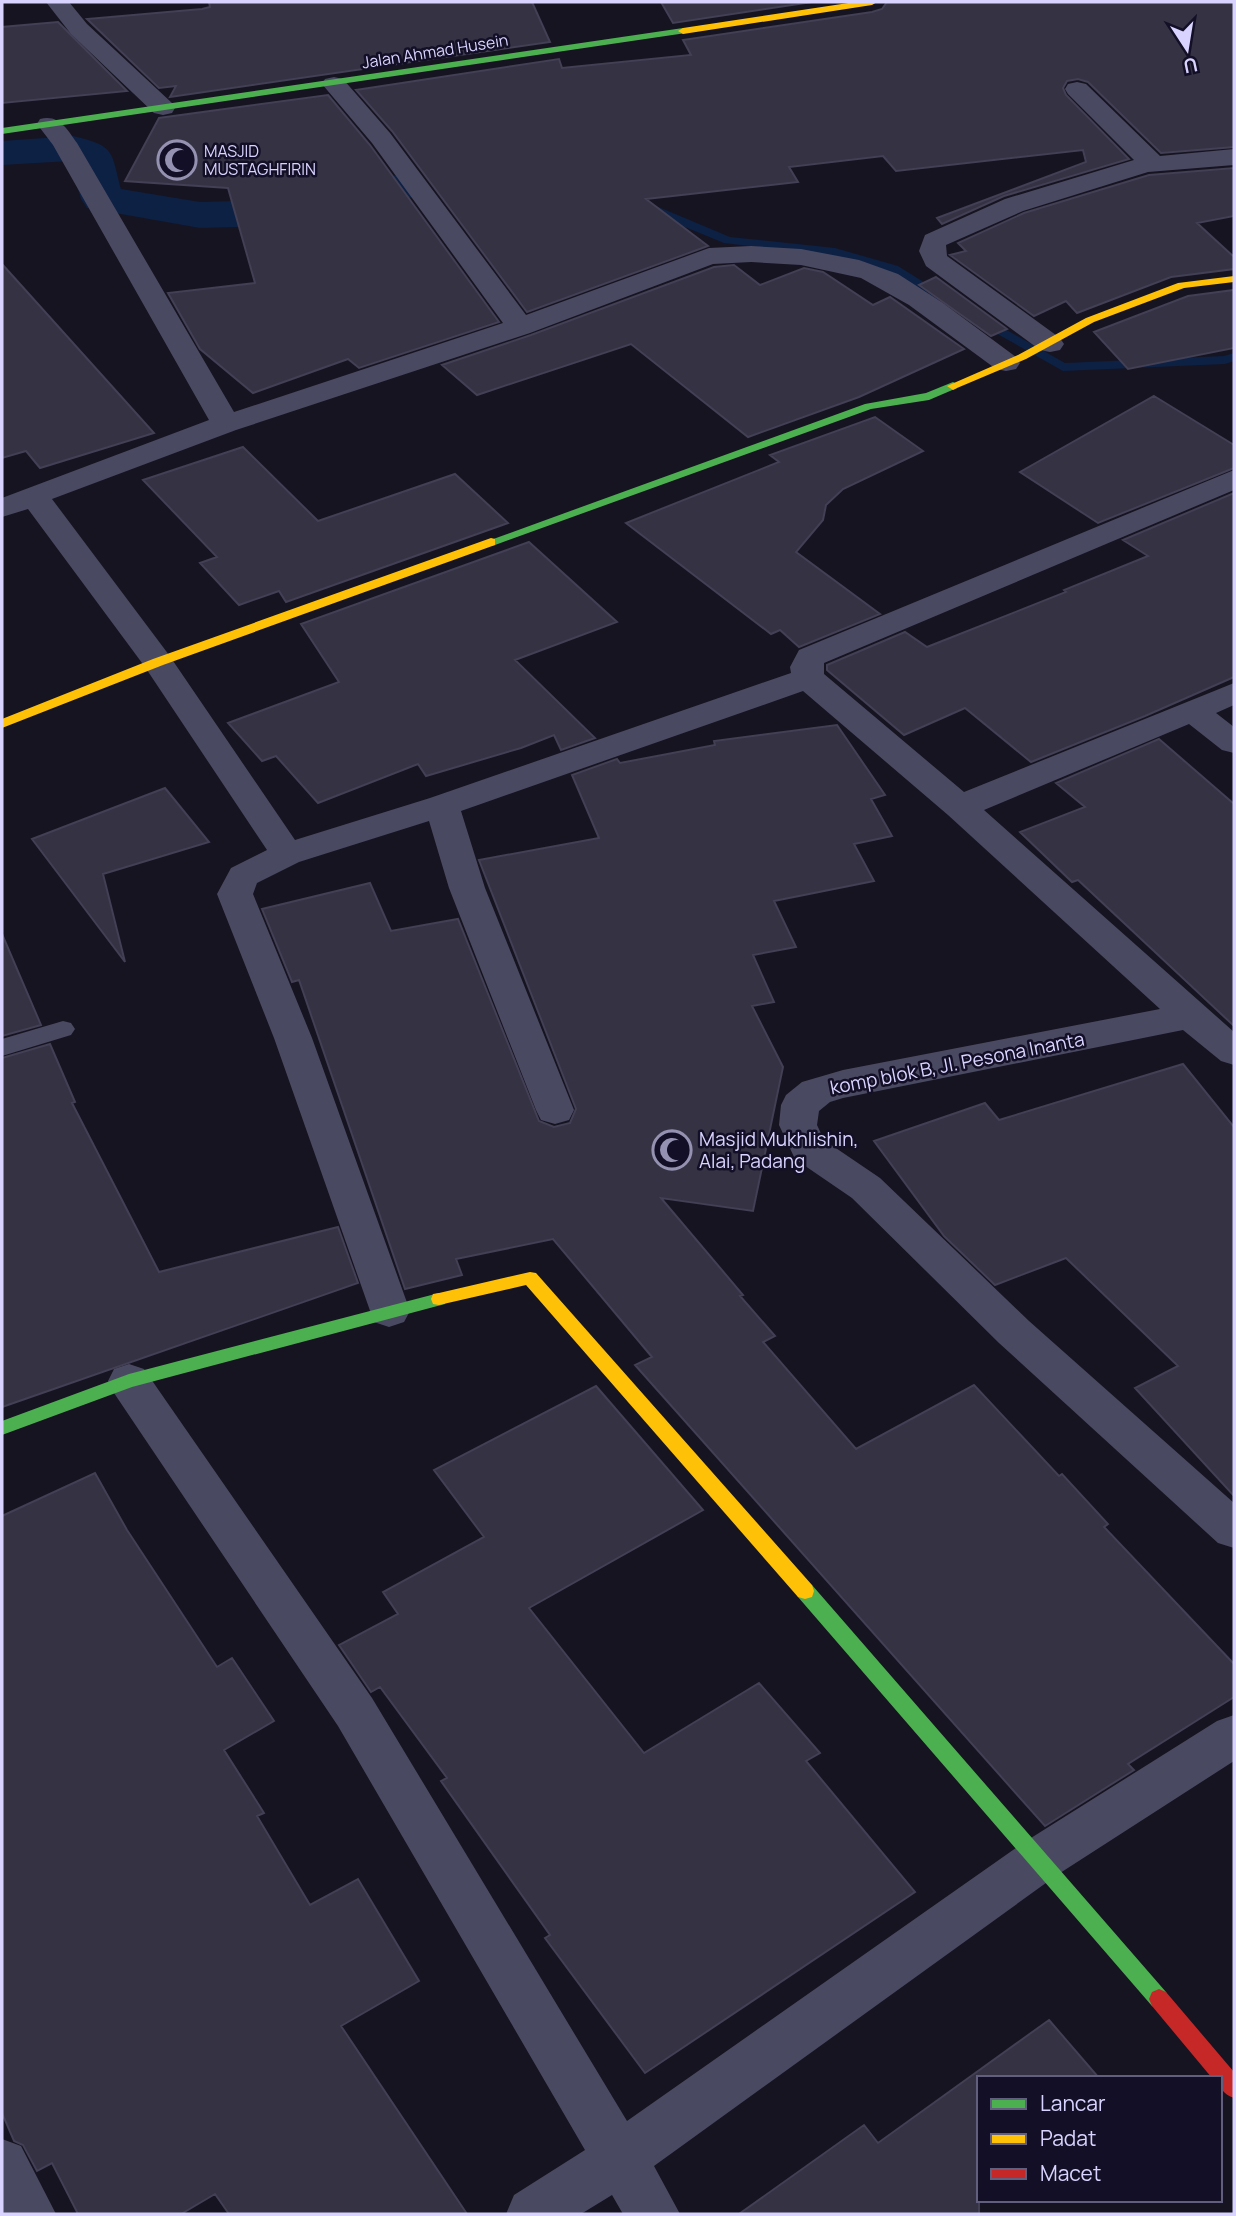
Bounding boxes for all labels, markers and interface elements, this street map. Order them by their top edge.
north arrow [1152,14,1222,84]
street label: Jalan Ahmad Husein [360,29,510,73]
text: U [1181,51,1200,80]
mosque icon: MASJID MUSTAGHFIRIN [156,139,198,181]
place label: MASJID MUSTAGHFIRIN [204,140,316,180]
street label: komp blok B, Jl. Pesona Inanta [828,1026,1086,1100]
place label: Masjid Mukhlishin, Alai, Padang [699,1126,859,1174]
mosque icon: Masjid Mukhlishin, Alai, Padang [651,1129,693,1171]
legend [977,2076,1222,2202]
text: Lancar [1040,2089,1106,2117]
text: Padat [1040,2124,1096,2152]
text: Macet [1040,2159,1101,2187]

